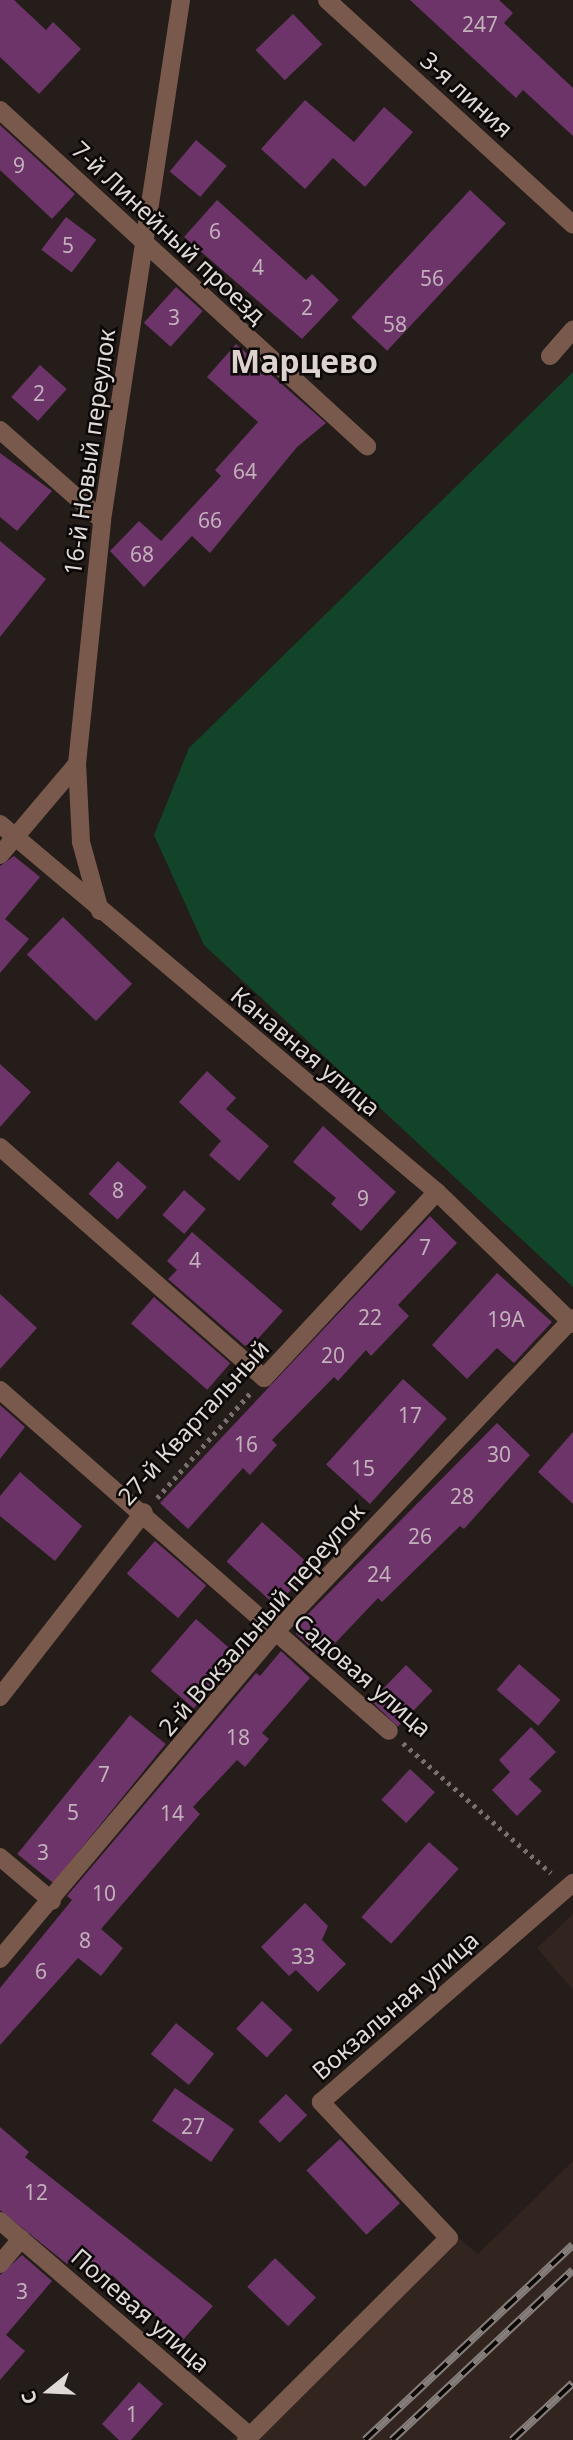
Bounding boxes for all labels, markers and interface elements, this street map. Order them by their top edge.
house number: 247 [462,11,498,37]
street label: 3-я линия [415,45,519,143]
street label: 7-й Линейный проезд [66,135,272,329]
house number: 9 [13,152,25,178]
house number: 6 [209,218,221,244]
house number: 5 [62,232,74,258]
house number: 4 [252,254,264,280]
house number: 56 [420,265,444,291]
house number: 2 [301,294,313,320]
house number: 3 [168,304,180,330]
house number: 58 [383,311,407,337]
street label: 16-й Новый переулок [57,327,121,577]
district label: Марцево [230,342,378,380]
house number: 2 [33,380,45,406]
house number: 64 [233,458,257,484]
house number: 66 [198,507,222,533]
house number: 68 [130,541,154,567]
street label: Канавная улица [226,980,386,1122]
house number: 8 [112,1177,124,1203]
house number: 9 [357,1185,369,1211]
house number: 7 [419,1234,431,1260]
house number: 4 [189,1247,201,1273]
house number: 22 [358,1304,382,1330]
house number: 19А [487,1306,525,1332]
street label: 27-й Квартальный [111,1334,275,1510]
house number: 20 [321,1342,345,1368]
house number: 17 [398,1402,422,1428]
house number: 16 [234,1431,258,1457]
house number: 30 [487,1441,511,1467]
house number: 15 [351,1455,375,1481]
house number: 28 [450,1483,474,1509]
street label: 2-й Вокзальный переулок [152,1497,370,1741]
house number: 26 [408,1523,432,1549]
house number: 24 [367,1561,391,1587]
street label: Садовая улица [288,1608,438,1742]
house number: 18 [226,1724,250,1750]
house number: 7 [98,1761,110,1787]
house number: 5 [67,1799,79,1825]
house number: 14 [160,1800,184,1826]
house number: 3 [37,1839,49,1865]
house number: 10 [92,1880,116,1906]
street label: Вокзальная улица [306,1925,484,2085]
house number: 8 [79,1927,91,1953]
house number: 33 [291,1943,315,1969]
house number: 6 [35,1958,47,1984]
house number: 27 [181,2113,205,2139]
house number: 12 [24,2179,48,2205]
street label: Полевая улица [66,2242,216,2378]
house number: 3 [16,2278,28,2304]
north arrow [14,2356,84,2426]
text: С [15,2388,43,2407]
house number: 1 [126,2401,138,2427]

